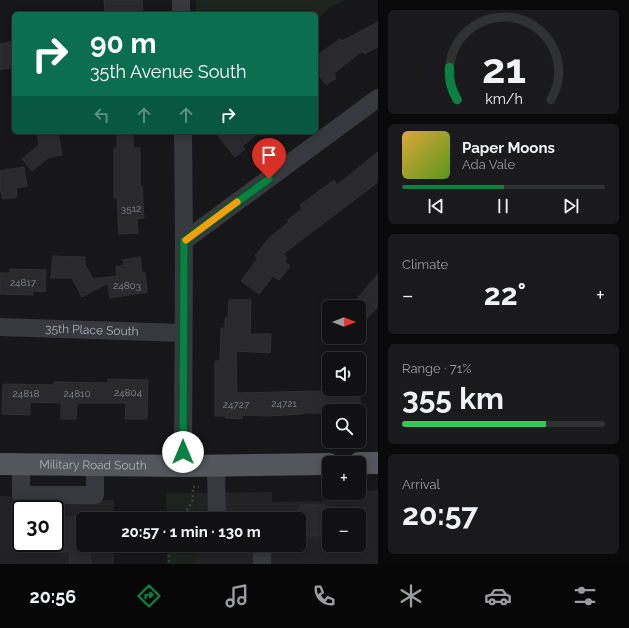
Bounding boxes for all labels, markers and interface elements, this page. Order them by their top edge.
text: 90 m [90,27,156,60]
icon: right [24,28,76,80]
text: 21 [481,44,526,93]
text: 35th Avenue South [90,61,247,82]
text: km/h [485,91,522,107]
icon: left [91,104,113,126]
icon: ahead [133,104,155,126]
icon: ahead [175,104,197,126]
icon: right [217,104,239,126]
pin [252,138,286,179]
text: Paper Moons [462,139,555,157]
icon: arrive [258,144,280,166]
text: Ada Vale [462,157,515,172]
icon: previous [425,195,447,217]
icon: pause [492,195,514,217]
icon: next [560,195,582,217]
house number: 3512 [121,203,141,214]
text: Climate [402,257,448,272]
house number: 24817 [10,277,37,288]
text: 22° [484,277,526,312]
house number: 24803 [113,280,141,291]
text: − [402,282,414,308]
text: + [596,282,605,308]
north arrow [322,300,366,344]
map controls [322,300,366,552]
street label: 35th Place South [45,321,139,339]
button: sound [322,352,366,396]
text: Range · 71% [402,361,472,376]
text: 355 km [402,381,504,416]
house number: 24804 [114,387,143,398]
house number: 24818 [13,388,39,399]
house number: 24810 [64,388,91,399]
house number: 24721 [271,398,297,409]
house number: 24727 [223,399,250,410]
button: search [322,404,366,448]
position arrow [162,431,204,473]
button: + [322,456,366,500]
street label: Military Road South [39,457,147,473]
text: Arrival [402,477,440,492]
text: 20:57 [402,497,478,532]
speed limit sign: 30 [12,500,64,552]
button: − [322,508,366,552]
text: 20:57 · 1 min · 130 m [121,523,261,541]
icon: directions [135,582,163,610]
icon: music [223,582,251,610]
icon: phone [310,582,338,610]
icon: climate [397,582,425,610]
icon: car [484,582,512,610]
icon: filters [571,582,599,610]
text: 20:56 [30,586,76,607]

